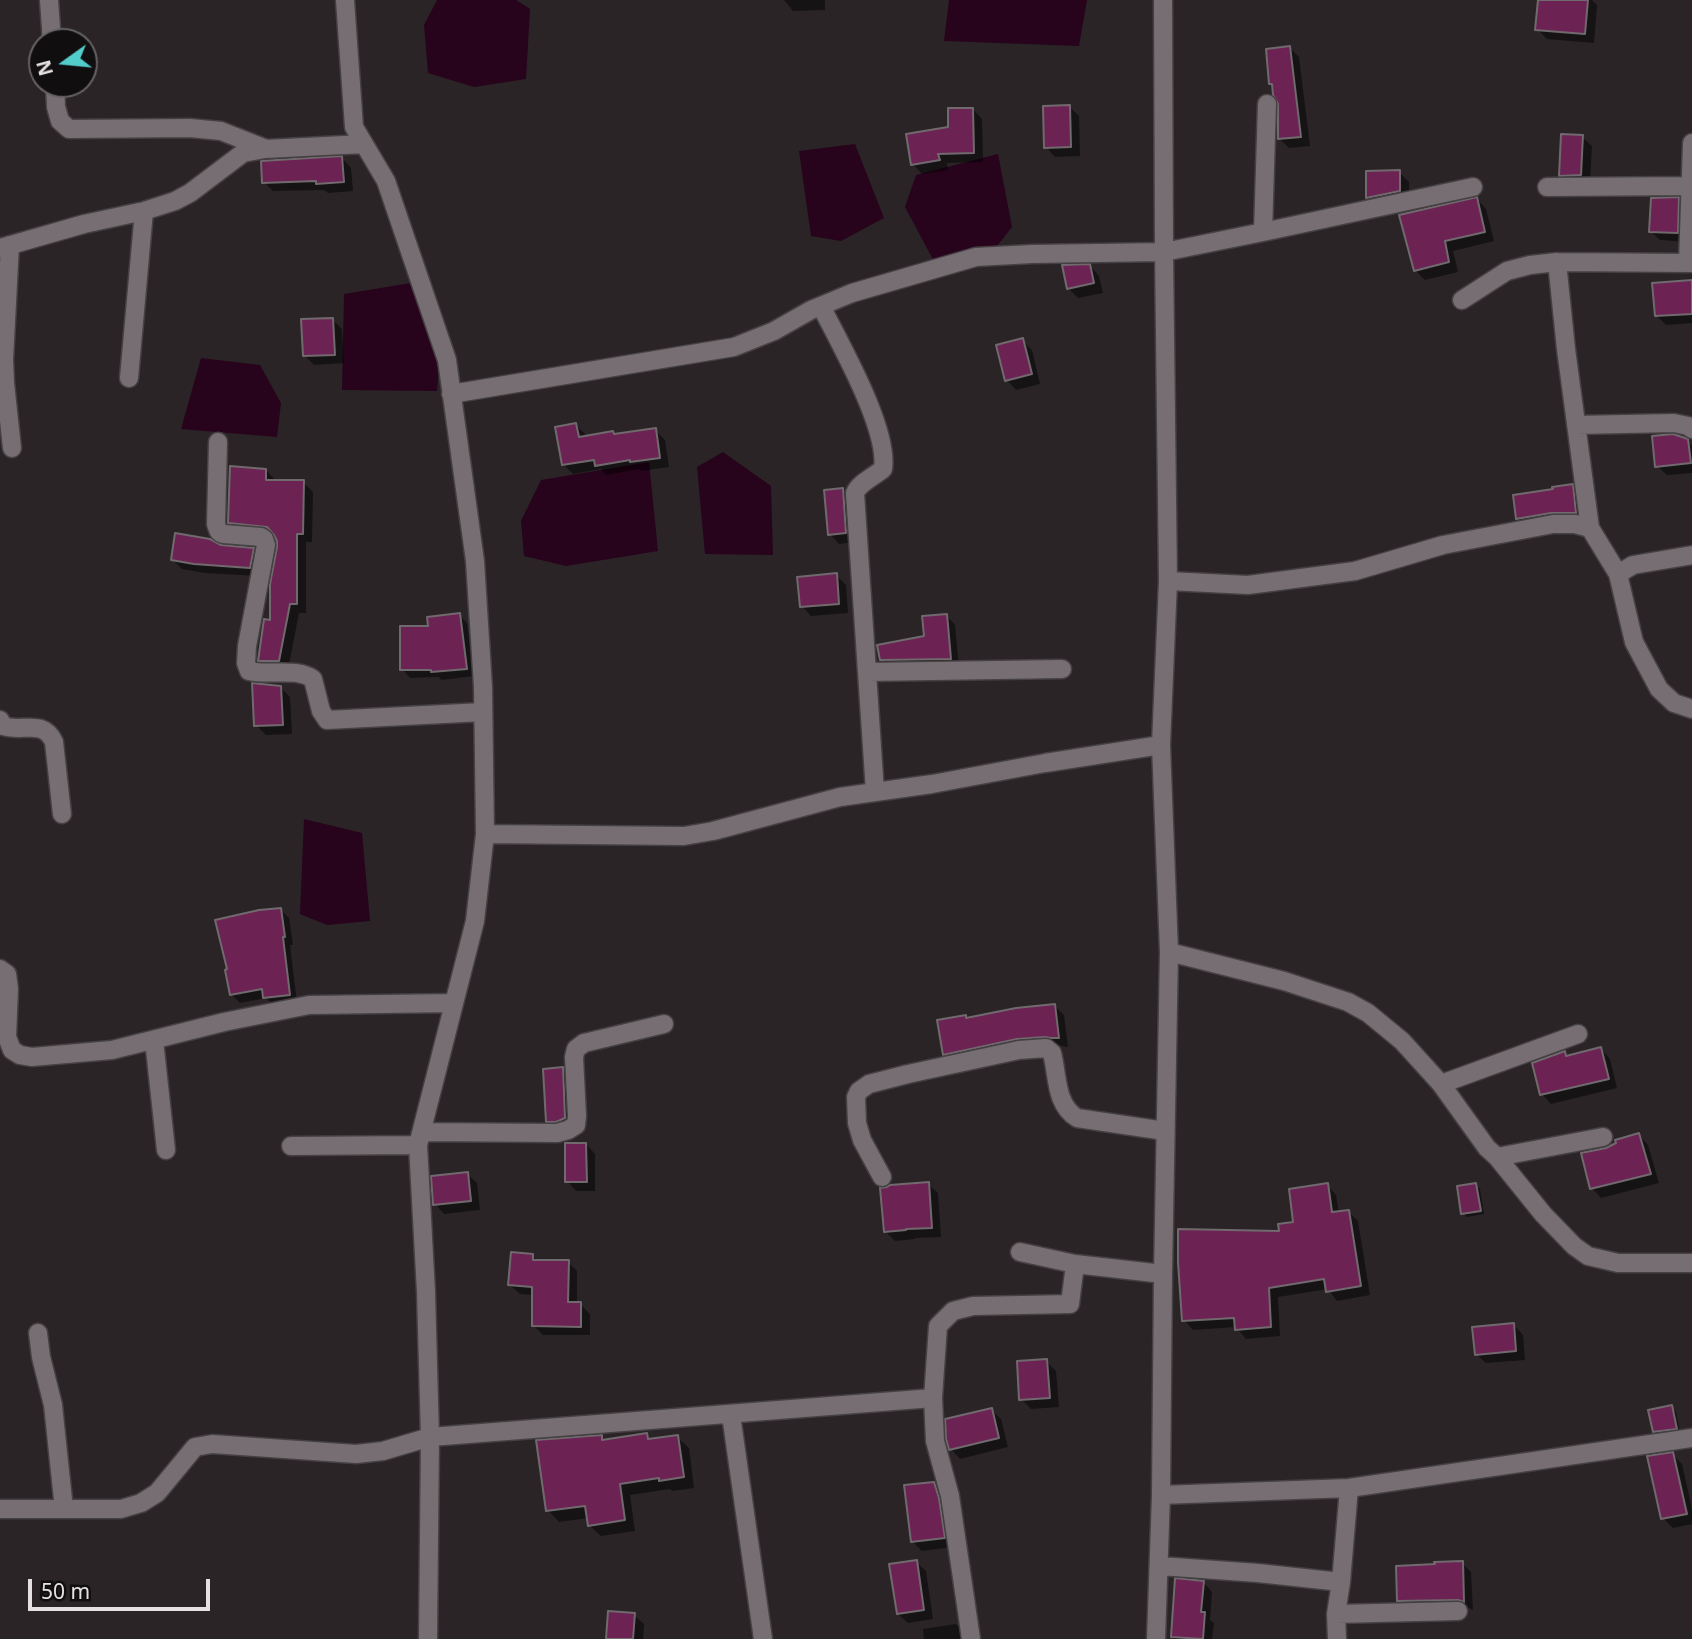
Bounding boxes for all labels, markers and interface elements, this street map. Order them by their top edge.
north arrow [28,28,98,98]
text: N [30,57,59,79]
scale bar [32,1566,214,1610]
text: 50 m [41,1577,90,1605]

